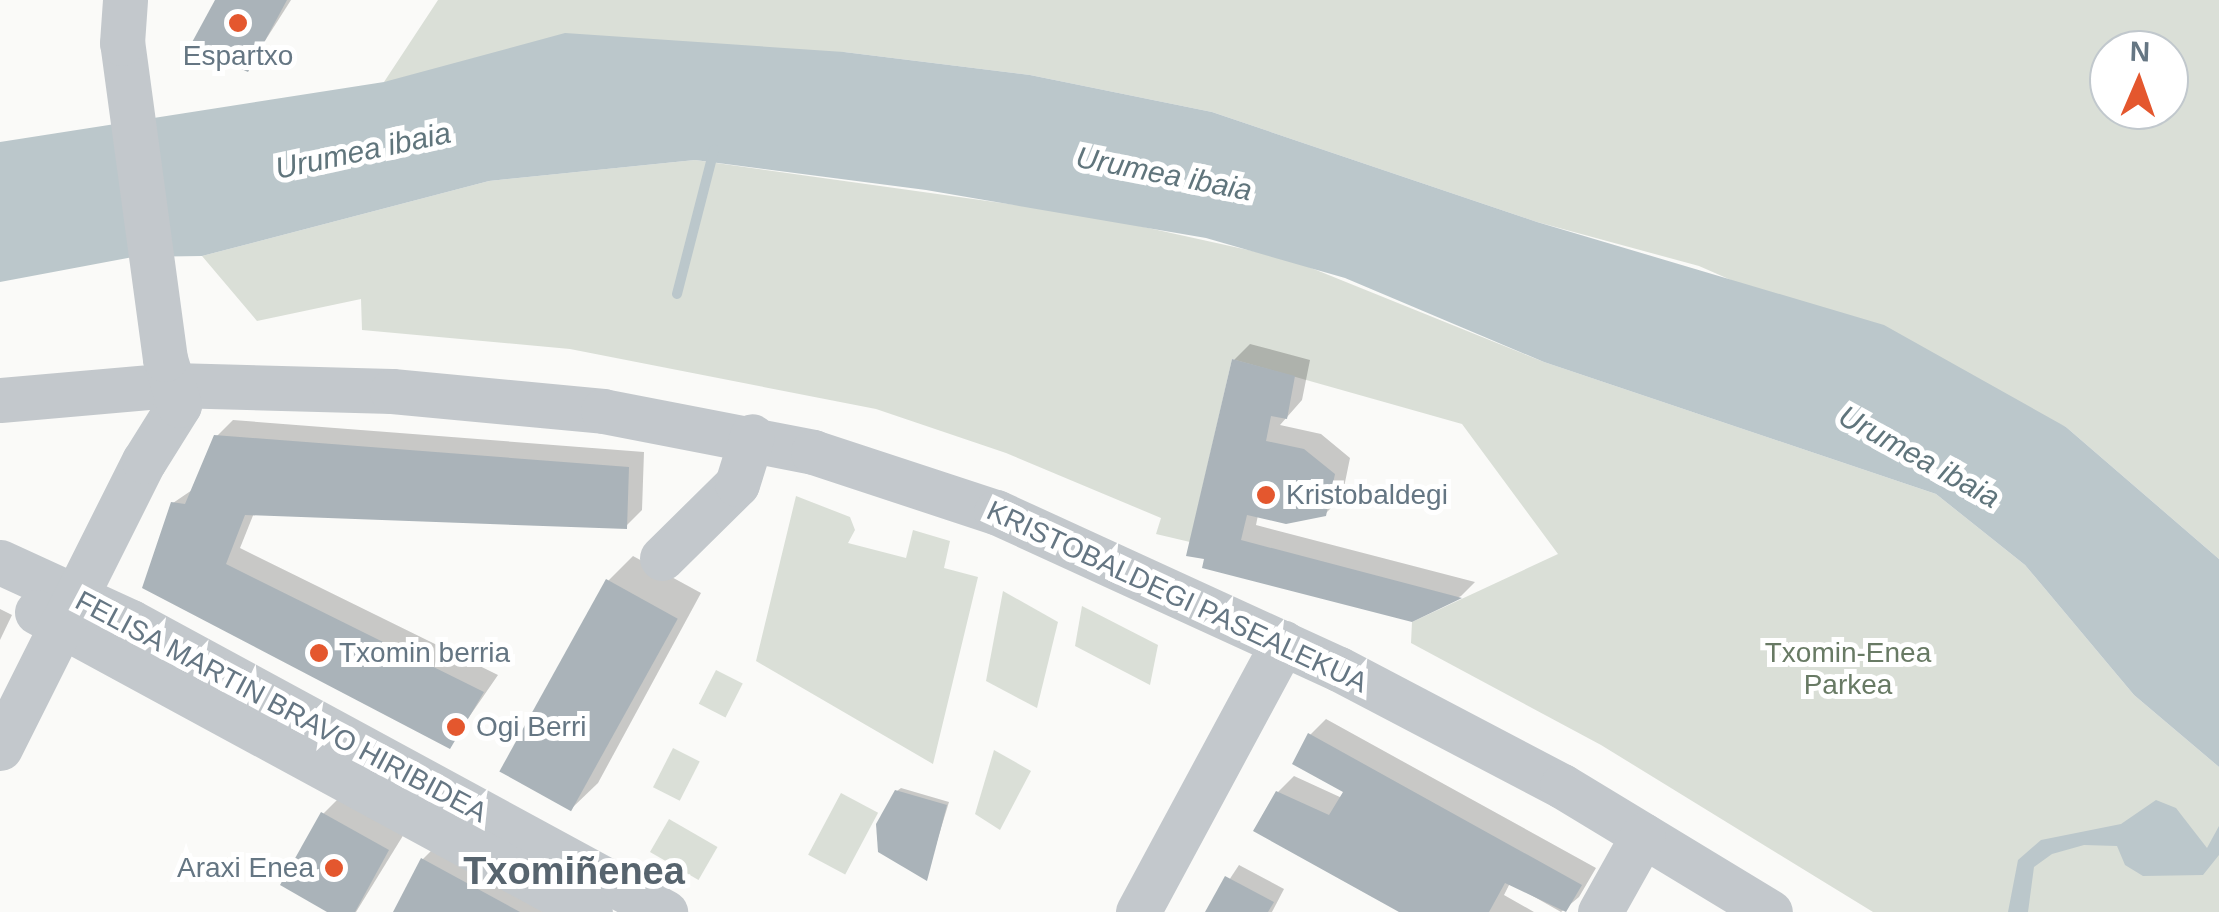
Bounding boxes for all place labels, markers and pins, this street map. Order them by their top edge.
marker: Espartxo [227,12,249,34]
place label: Espartxo [183,39,293,73]
place label: Kristobaldegi [1286,478,1448,512]
marker: Kristobaldegi [1255,484,1277,506]
place label: Txomin berria [339,636,510,670]
marker: Txomin berria [308,642,330,664]
place label: Ogi Berri [476,710,586,744]
marker: Ogi Berri [445,716,467,738]
place label: Araxi Enea [177,851,314,885]
marker: Araxi Enea [323,857,345,879]

